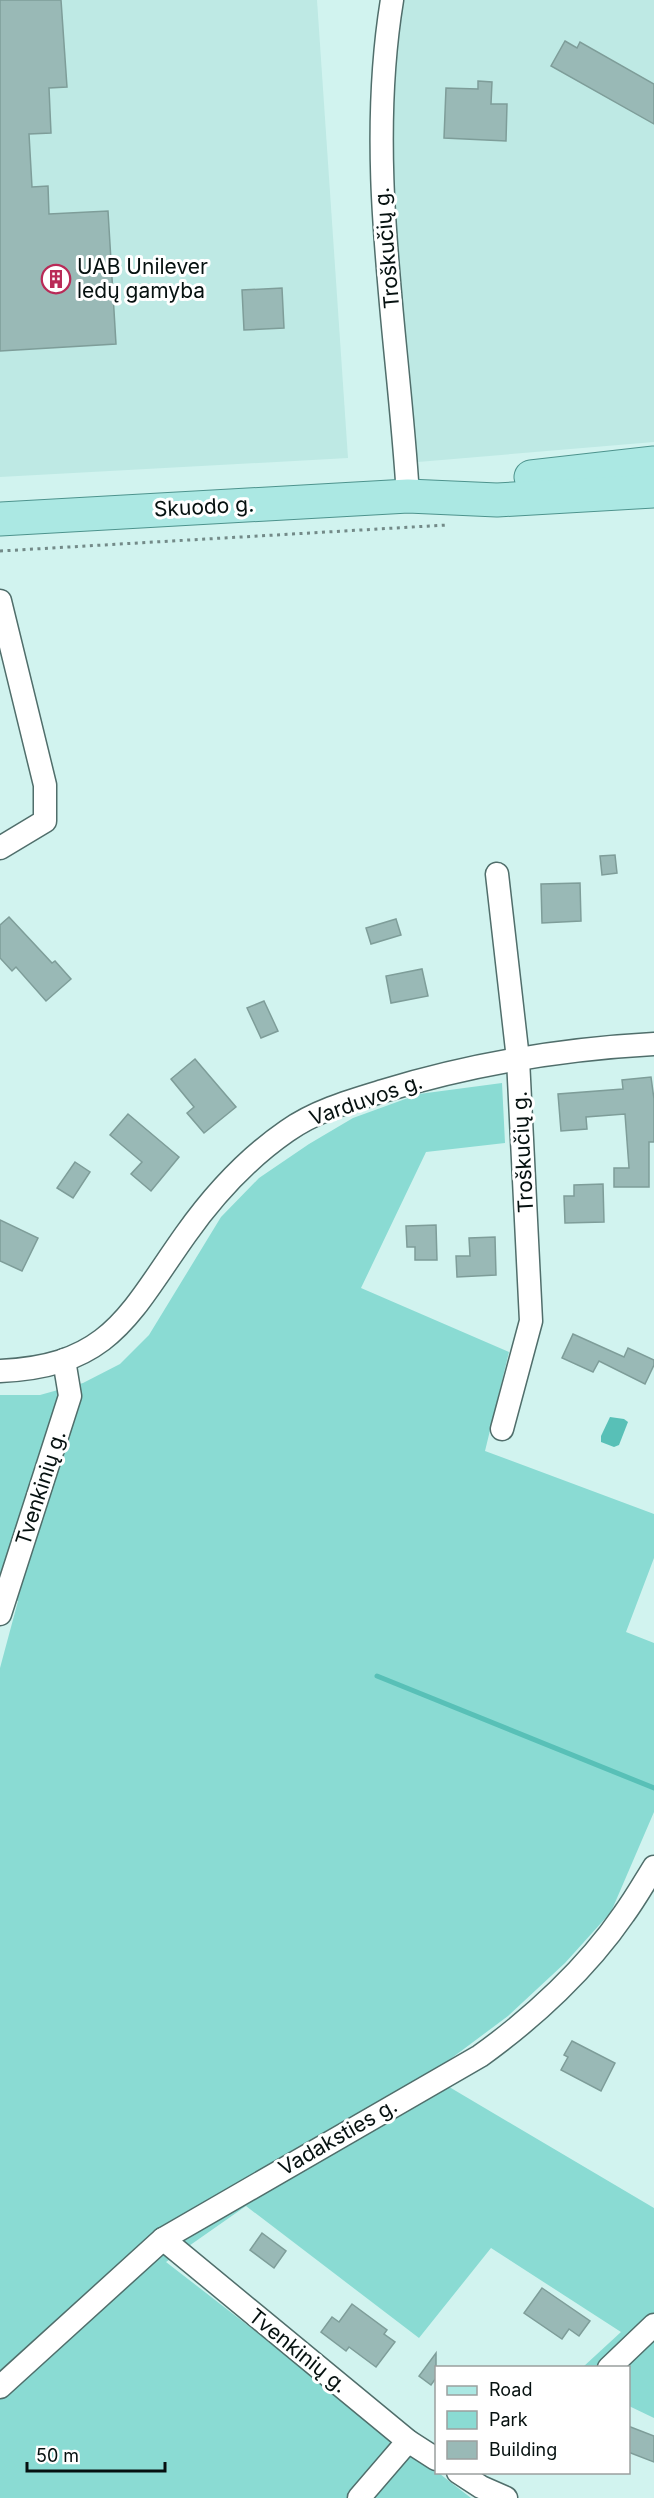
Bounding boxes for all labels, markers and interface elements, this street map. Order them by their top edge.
street label: Troškučių g. [369,186,404,310]
place label: UAB Unilever ledų gamyba [77,254,208,303]
building icon: UAB Unilever ledų gamyba [40,263,72,295]
street label: Skuodo g. [153,491,255,522]
street label: Varduvos g. [306,1069,426,1131]
street label: Troškučių g. [507,1091,538,1214]
street label: Tvenkinių g. [10,1427,71,1549]
street label: Vadaksties g. [274,2093,401,2181]
street label: Tvenkinių g. [244,2303,353,2398]
legend [435,2366,630,2474]
text: Road [489,2379,532,2400]
text: Park [489,2409,528,2430]
scale bar [27,2435,165,2473]
text: Building [489,2439,557,2460]
text: 50 m [36,2445,79,2466]

